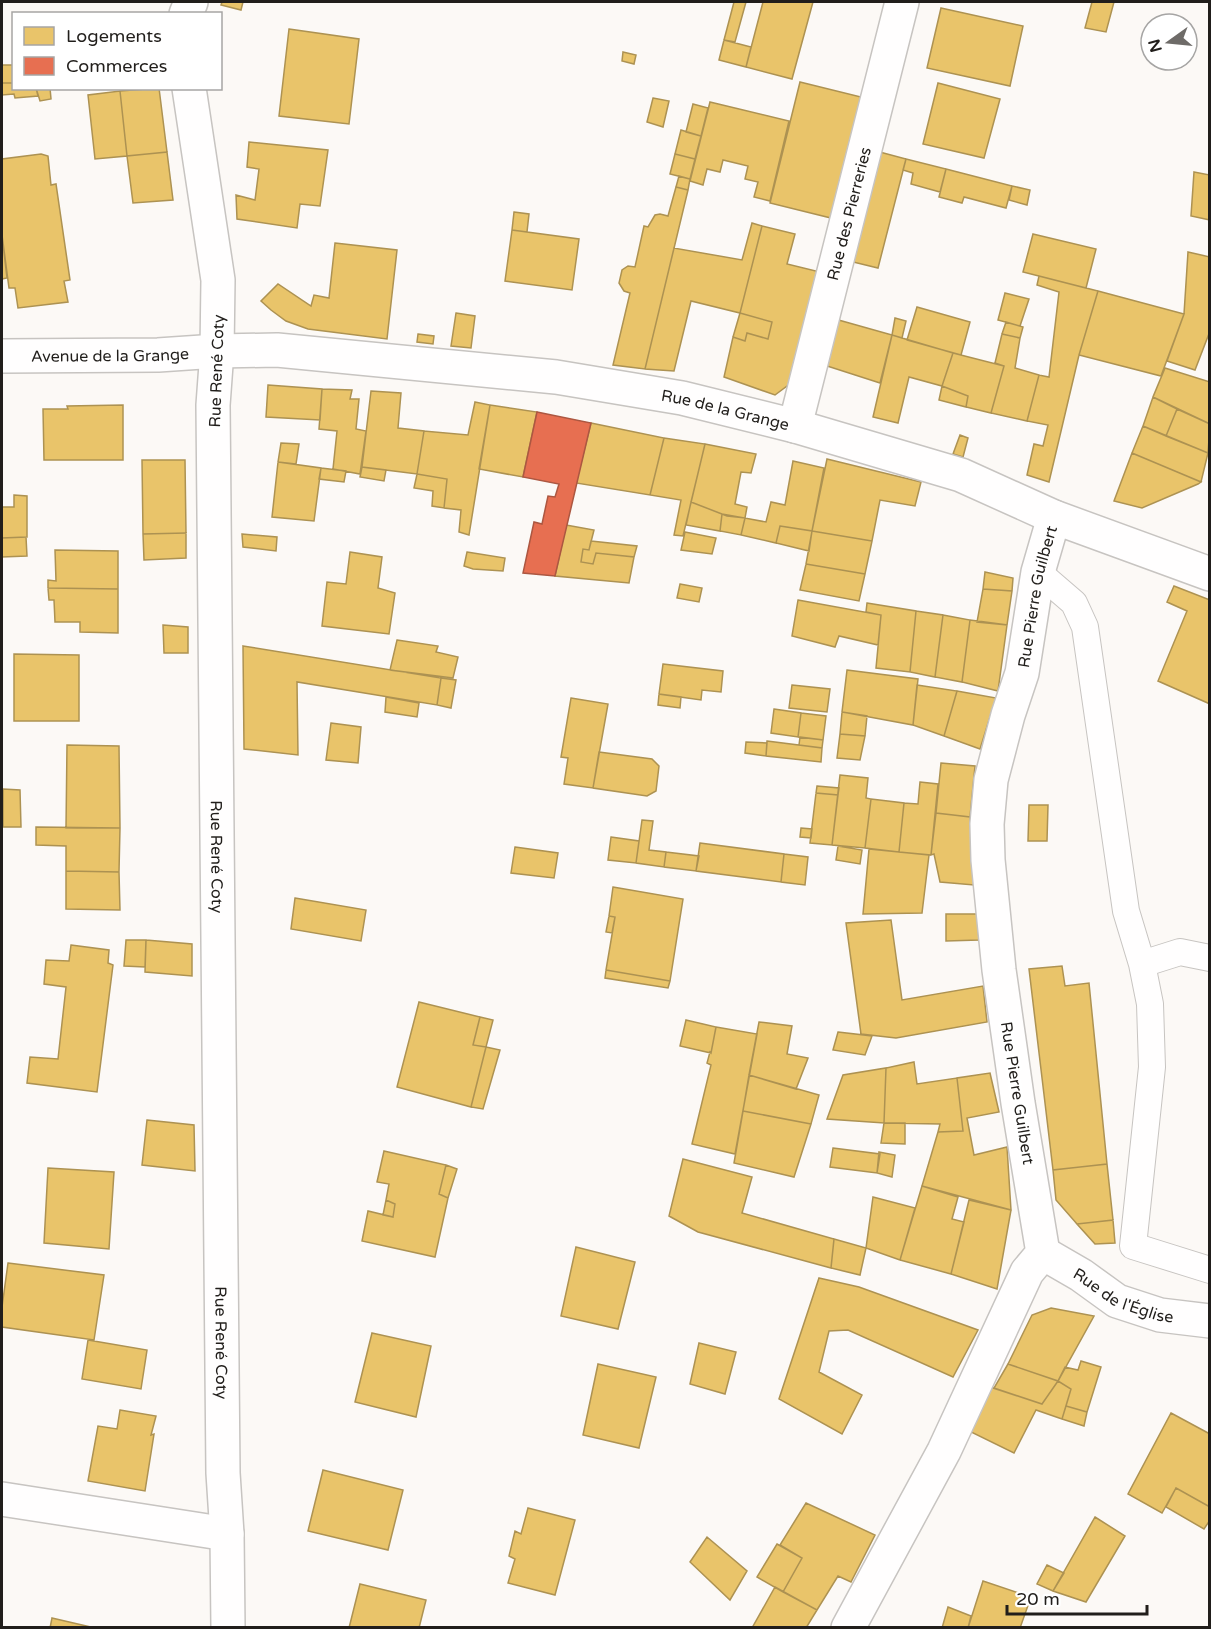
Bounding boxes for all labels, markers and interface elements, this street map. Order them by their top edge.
legend [12,12,222,90]
north arrow [1139,12,1199,72]
text: Logements [66,25,162,47]
text: N [1144,37,1167,54]
text: Commerces [66,55,167,77]
street label: Rue des Pierreries [823,145,876,283]
street label: Rue René Coty [205,314,229,428]
street label: Avenue de la Grange [31,344,190,367]
street label: Rue de la Grange [660,386,791,435]
street label: Rue Pierre Guilbert [1014,523,1062,669]
street label: Rue René Coty [206,800,227,914]
street label: Rue Pierre Guilbert [996,1020,1038,1166]
street label: Rue de l'Église [1069,1264,1174,1328]
street label: Rue René Coty [210,1286,231,1400]
scale bar [1007,1578,1146,1616]
text: 20 m [1016,1588,1060,1610]

